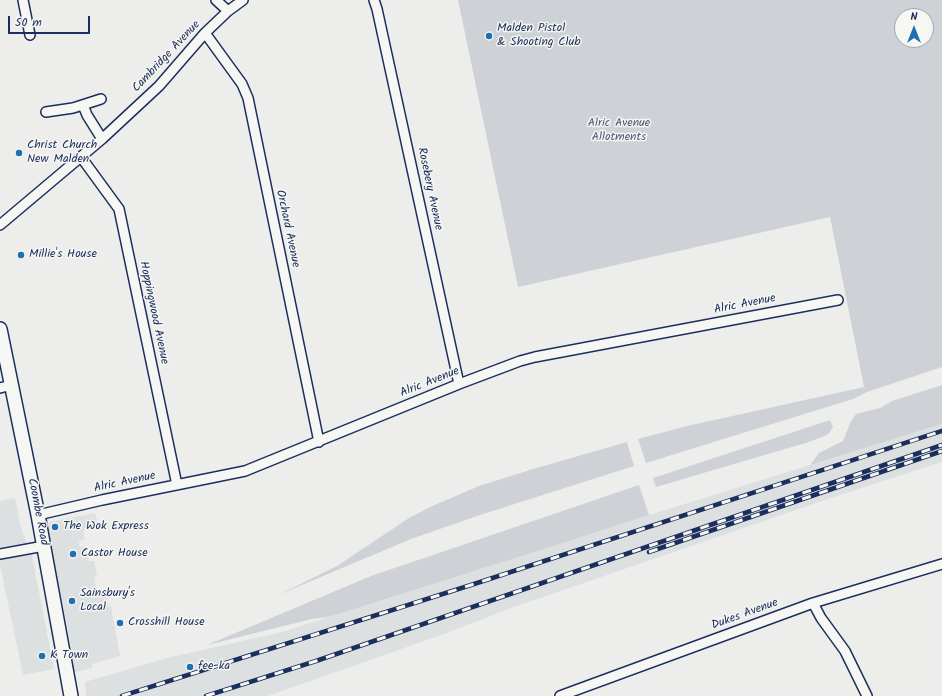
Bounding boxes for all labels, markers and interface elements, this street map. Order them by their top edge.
scale bar [10,8,92,34]
north arrow [894,8,934,48]
text: N [911,8,917,26]
text: 50 m [15,13,42,32]
street label: Cambridge Avenue [130,18,204,96]
place label: Malden Pistol & Shooting Club [497,22,581,50]
marker: Malden Pistol & Shooting Club [484,31,494,41]
park label: Alric Avenue Allotments [588,117,650,145]
place label: Christ Church New Malden [27,139,97,167]
street label: Rosebery Avenue [413,146,445,232]
marker: Christ Church New Malden [14,148,24,158]
street label: Orchard Avenue [272,189,302,269]
place label: Millie's House [29,248,97,262]
marker: Millie's House [16,250,26,260]
street label: Hoppingwood Avenue [135,260,171,366]
street label: Alric Avenue [713,292,777,318]
street label: Alric Avenue [398,365,462,401]
street label: Alric Avenue [93,469,157,497]
street label: Coombe Road [23,477,51,547]
place label: The Wok Express [63,520,149,534]
marker: The Wok Express [50,522,60,532]
place label: Castor House [81,547,148,561]
marker: Castor House [68,549,78,559]
place label: Sainsbury's Local [80,587,135,615]
marker: Sainsbury's Local [67,596,77,606]
street label: Dukes Avenue [710,596,780,634]
place label: Crosshill House [128,616,205,630]
marker: Crosshill House [115,618,125,628]
place label: K Town [50,649,88,663]
marker: K Town [37,651,47,661]
place label: fee-ka [198,660,230,674]
marker: fee-ka [185,662,195,672]

